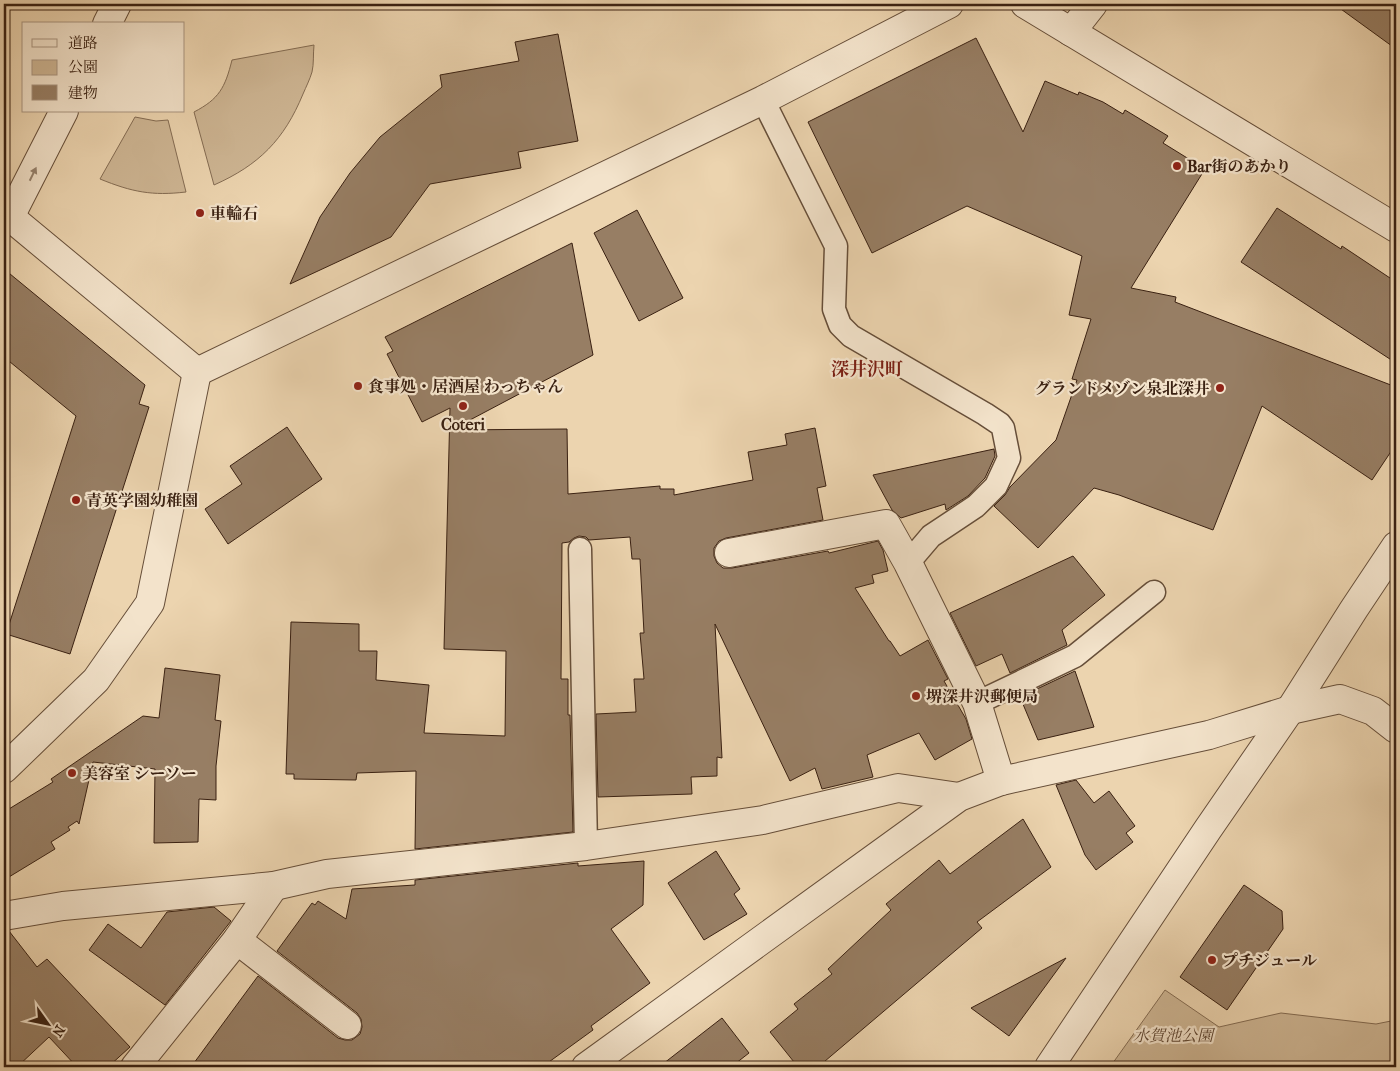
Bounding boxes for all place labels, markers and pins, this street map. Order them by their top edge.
place label: Bar街のあかり [1187,157,1292,176]
marker: Bar街のあかり [1171,160,1183,172]
place label: 車輪石 [210,204,258,223]
marker: 車輪石 [194,207,206,219]
place label: 食事処・居酒屋 わっちゃん [368,377,563,396]
place label: グランドメゾン泉北深井 [1035,379,1210,398]
marker: 食事処・居酒屋 わっちゃん [352,380,364,392]
marker: グランドメゾン泉北深井 [1214,382,1226,394]
marker: Coteri [457,400,469,412]
place label: Coteri [441,415,485,434]
place label: 青英学園幼稚園 [86,491,198,510]
marker: 青英学園幼稚園 [70,494,82,506]
place label: 堺深井沢郵便局 [926,687,1038,706]
marker: 堺深井沢郵便局 [910,690,922,702]
place label: 美容室 シーソー [82,764,197,783]
marker: 美容室 シーソー [66,767,78,779]
place label: プチジュール [1222,951,1317,970]
marker: プチジュール [1206,954,1218,966]

